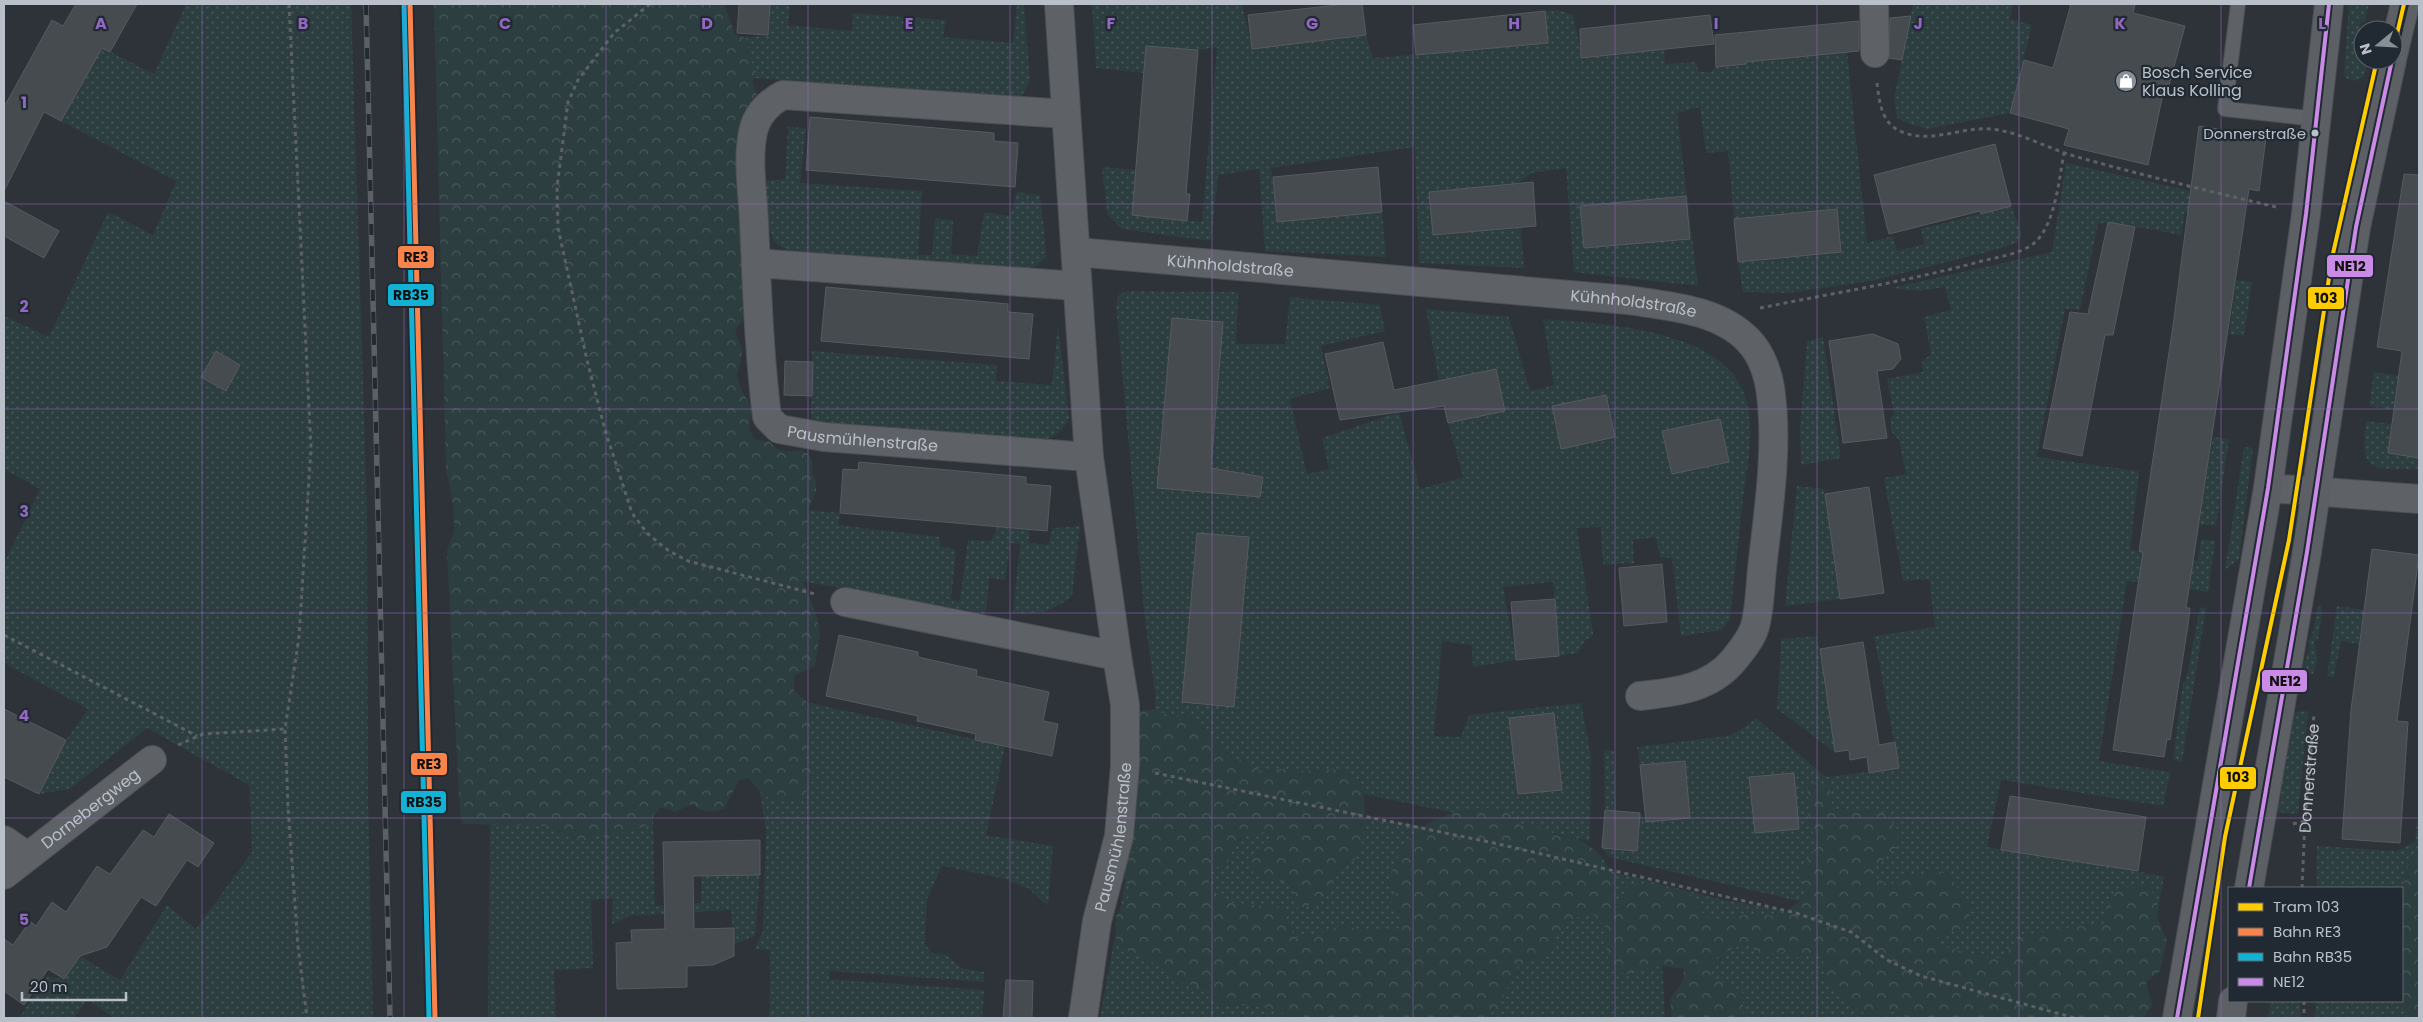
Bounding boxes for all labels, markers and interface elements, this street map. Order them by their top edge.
text: A [95,12,107,35]
text: B [298,12,308,35]
text: C [499,12,511,35]
text: D [701,12,713,35]
text: E [905,12,913,35]
text: F [1107,12,1116,35]
text: G [1306,12,1318,35]
text: H [1508,12,1520,35]
text: I [1714,12,1718,35]
text: J [1913,12,1923,35]
text: K [2114,12,2126,35]
text: L [2318,12,2326,35]
north arrow [2353,20,2403,70]
text: N [2354,41,2377,57]
place label: Bosch Service Klaus Kolling [2142,61,2253,102]
shop icon: Bosch Service Klaus Kolling [2114,69,2138,93]
text: 1 [21,91,27,114]
place label: Donnerstraße [2203,123,2306,144]
marker: Donnerstraße [2310,128,2320,138]
line badge: RE3 [397,245,435,269]
text: RE3 [403,247,429,267]
street label: Kühnholdstraße [1166,248,1295,282]
line badge: NE12 [2326,254,2374,278]
text: NE12 [2334,256,2366,276]
line badge: RB35 [387,283,435,307]
street label: Kühnholdstraße [1569,284,1699,323]
text: RB35 [393,285,429,305]
line badge: 103 [2307,286,2345,310]
text: 103 [2315,288,2337,308]
text: 2 [19,295,29,318]
street label: Pausmühlenstraße [785,419,939,457]
text: 3 [19,500,29,523]
line badge: NE12 [2261,669,2308,693]
text: NE12 [2269,671,2301,691]
text: 4 [19,704,30,727]
street label: Donnerstraße [2293,722,2325,833]
line badge: RE3 [410,752,448,776]
text: RE3 [416,754,442,774]
street label: Pausmühlenstraße [1088,761,1137,914]
street label: Dornebergweg [36,762,144,854]
line badge: 103 [2219,766,2257,790]
text: 103 [2227,767,2249,787]
line badge: RB35 [400,790,447,814]
text: RB35 [406,792,442,812]
legend [2228,887,2403,1002]
text: Tram 103 [2273,896,2339,917]
text: 5 [19,908,29,931]
text: Bahn RE3 [2273,921,2341,942]
text: Bahn RB35 [2273,946,2352,967]
scale bar [22,970,126,1002]
text: NE12 [2273,971,2305,992]
text: 20 m [30,976,68,997]

